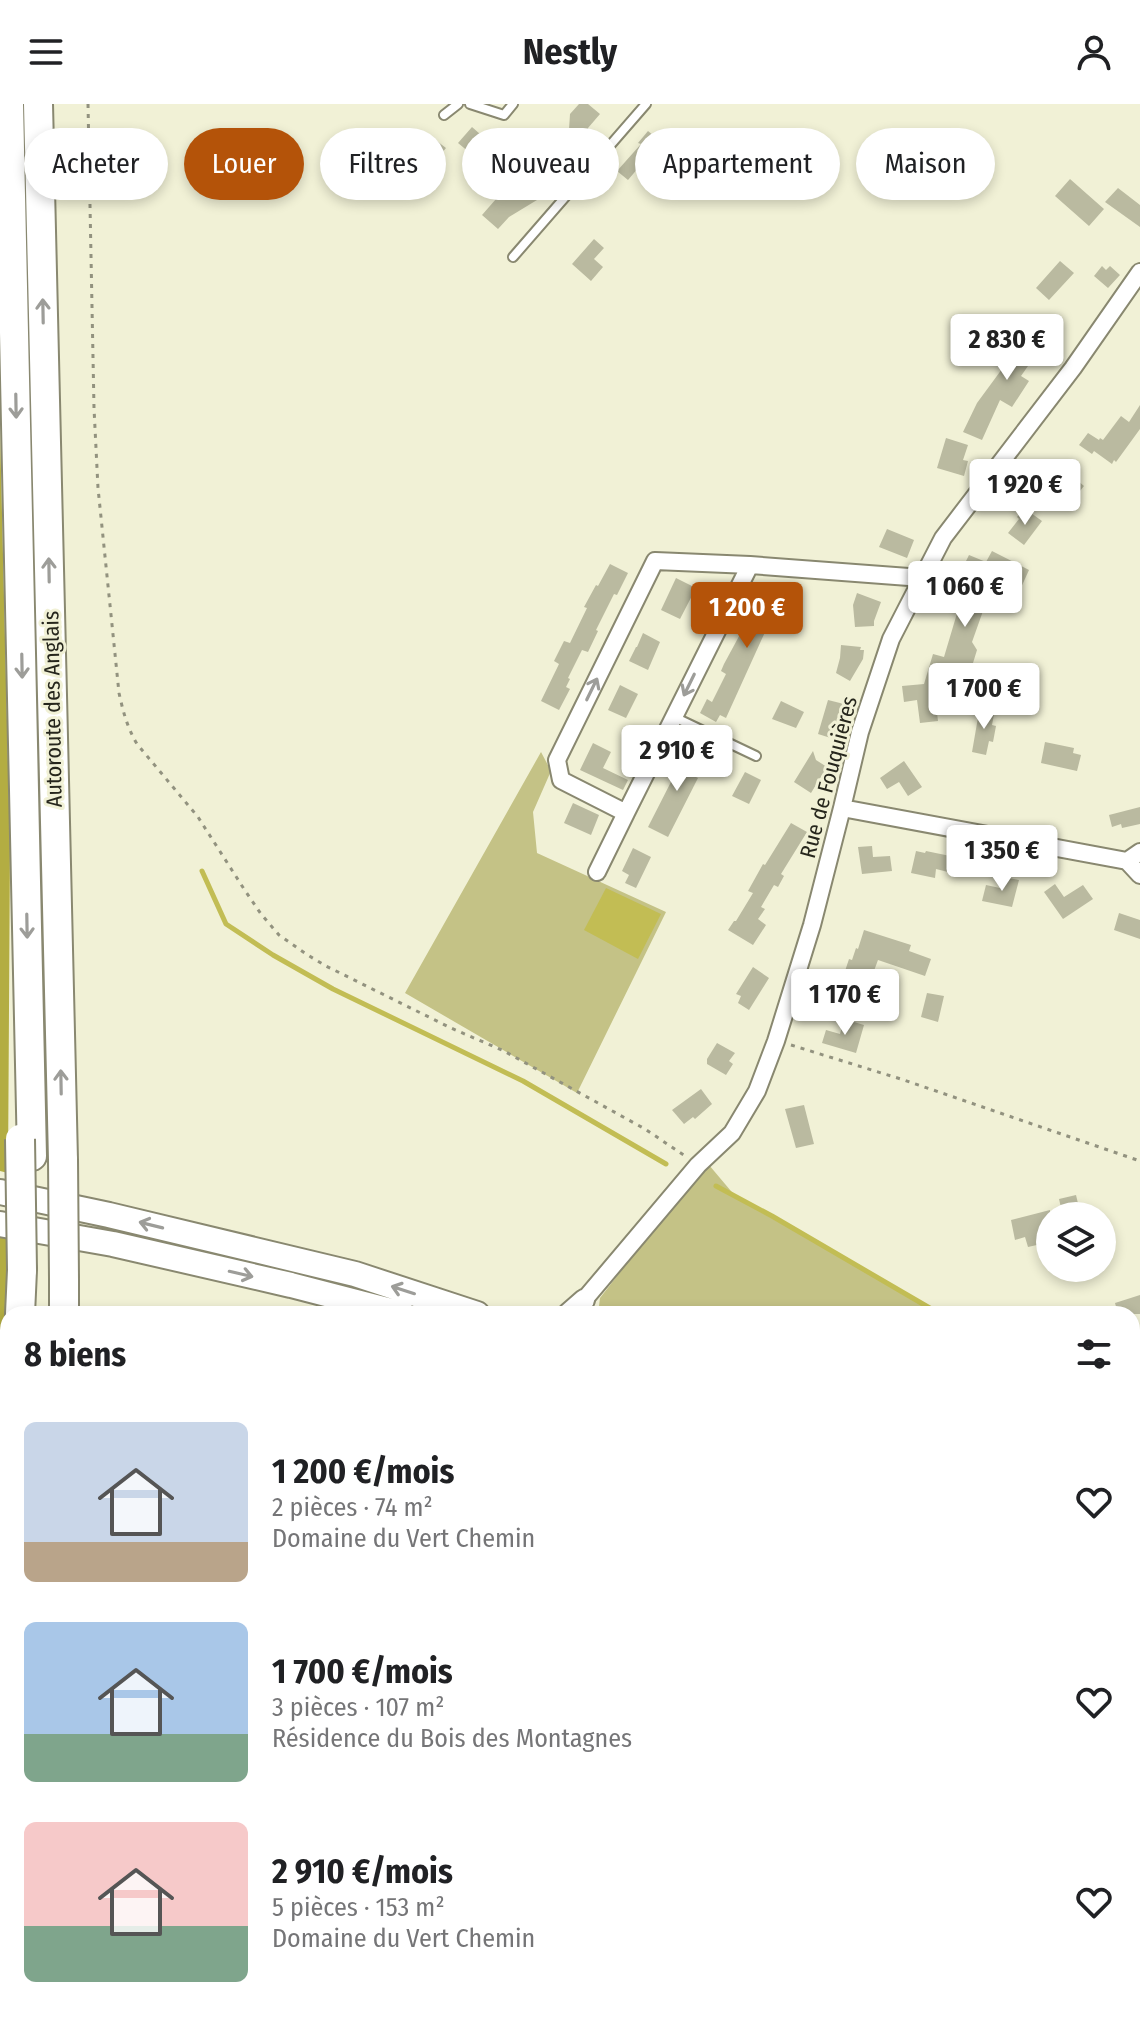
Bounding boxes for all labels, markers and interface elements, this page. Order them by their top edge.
icon: menu [24,30,68,74]
text: Nestly [523,30,617,74]
icon: person [1072,30,1116,74]
chip: Acheter [24,128,168,200]
chip: Louer [184,128,304,200]
chip: Filtres [320,128,446,200]
chip: Nouveau [462,128,619,200]
chip: Appartement [635,128,840,200]
chip: Maison [856,128,995,200]
one-way arrow [35,298,51,325]
pin: 2 830 € [933,314,1081,382]
text: 2 830 € [968,324,1046,355]
one-way arrow [8,392,24,419]
pin: 1 920 € [951,459,1099,527]
text: 1 920 € [987,469,1063,500]
one-way arrow [41,557,57,584]
pin: 1 060 € [891,561,1039,629]
text: 1 060 € [926,571,1004,602]
pin: 1 200 € [673,582,821,650]
text: 1 200 € [709,592,785,623]
street label: Autoroute des Anglais [37,610,68,808]
one-way arrow [14,652,29,679]
pin: 1 700 € [910,663,1058,731]
one-way arrow [681,672,697,696]
text: 1 700 € [947,673,1021,704]
one-way arrow [584,678,600,702]
street label: Rue de Fouquières [794,693,863,861]
pin: 2 910 € [603,725,751,793]
text: 2 910 € [639,735,715,766]
pin: 1 350 € [928,825,1076,893]
text: 1 350 € [964,835,1040,866]
one-way arrow [19,912,35,939]
pin: 1 170 € [771,969,919,1037]
text: 1 170 € [809,979,881,1010]
one-way arrow [53,1069,69,1096]
map controls [1036,1202,1116,1282]
button: layers [1036,1202,1116,1282]
one-way arrow [139,1216,165,1231]
one-way arrow [227,1267,253,1282]
one-way arrow [391,1281,416,1296]
icon: filters [1072,1332,1116,1376]
text: 8 biens [24,1334,126,1375]
text: 1 200 €/mois [272,1451,454,1492]
icon: home [88,1454,184,1550]
icon: heart [1072,1480,1116,1524]
text: 2 pièces · 74 m² [272,1492,433,1523]
text: Domaine du Vert Chemin [272,1523,535,1554]
text: 1 700 €/mois [272,1651,453,1692]
icon: home [88,1654,184,1750]
icon: heart [1072,1680,1116,1724]
text: 3 pièces · 107 m² [272,1692,445,1723]
text: Résidence du Bois des Montagnes [272,1723,632,1754]
text: 2 910 €/mois [272,1851,453,1892]
icon: home [88,1854,184,1950]
icon: heart [1072,1880,1116,1924]
text: 5 pièces · 153 m² [272,1892,445,1923]
text: Domaine du Vert Chemin [272,1923,535,1954]

